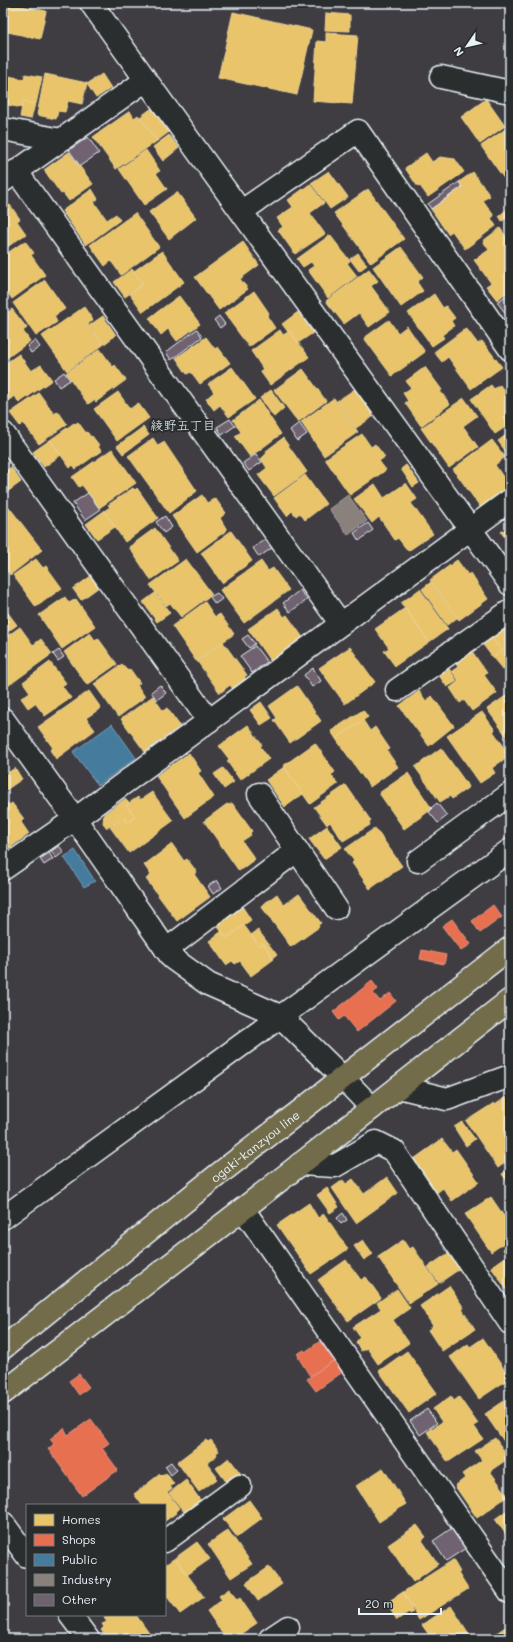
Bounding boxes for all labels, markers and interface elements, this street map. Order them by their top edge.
north arrow [447,26,487,66]
text: N [450,44,467,60]
district label: 綾野五丁目 [150,416,216,433]
street label: ogaki-kanzyou line [207,1106,303,1186]
legend [26,1504,166,1616]
text: Homes [62,1511,101,1527]
text: Shops [62,1531,96,1547]
text: Public [62,1551,97,1567]
text: Industry [62,1571,111,1587]
scale bar [359,1590,441,1616]
text: Other [62,1591,97,1607]
text: 20 m [365,1595,393,1611]

